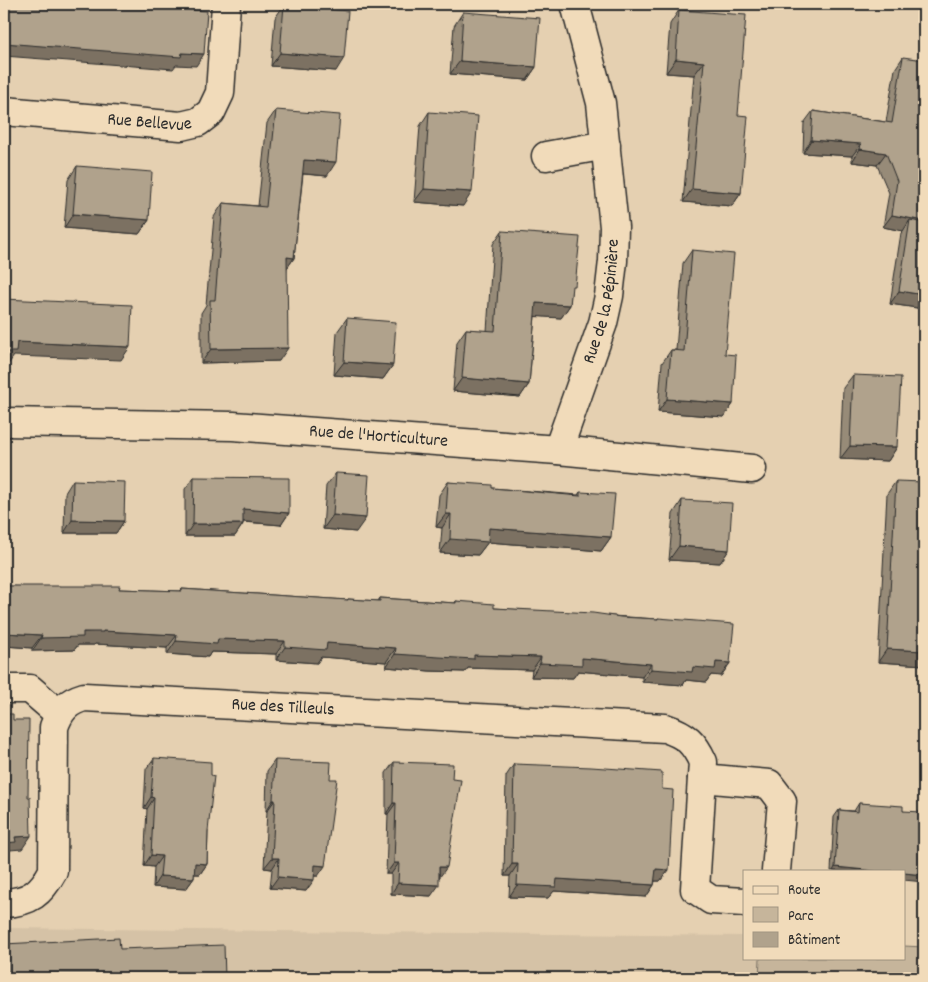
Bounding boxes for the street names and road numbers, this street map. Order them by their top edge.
street label: Rue Bellevue [106,107,194,139]
street label: Rue de la Pépinière [577,238,626,367]
street label: Rue de l'Horticulture [308,419,449,454]
street label: Rue des Tilleuls [231,692,335,723]

